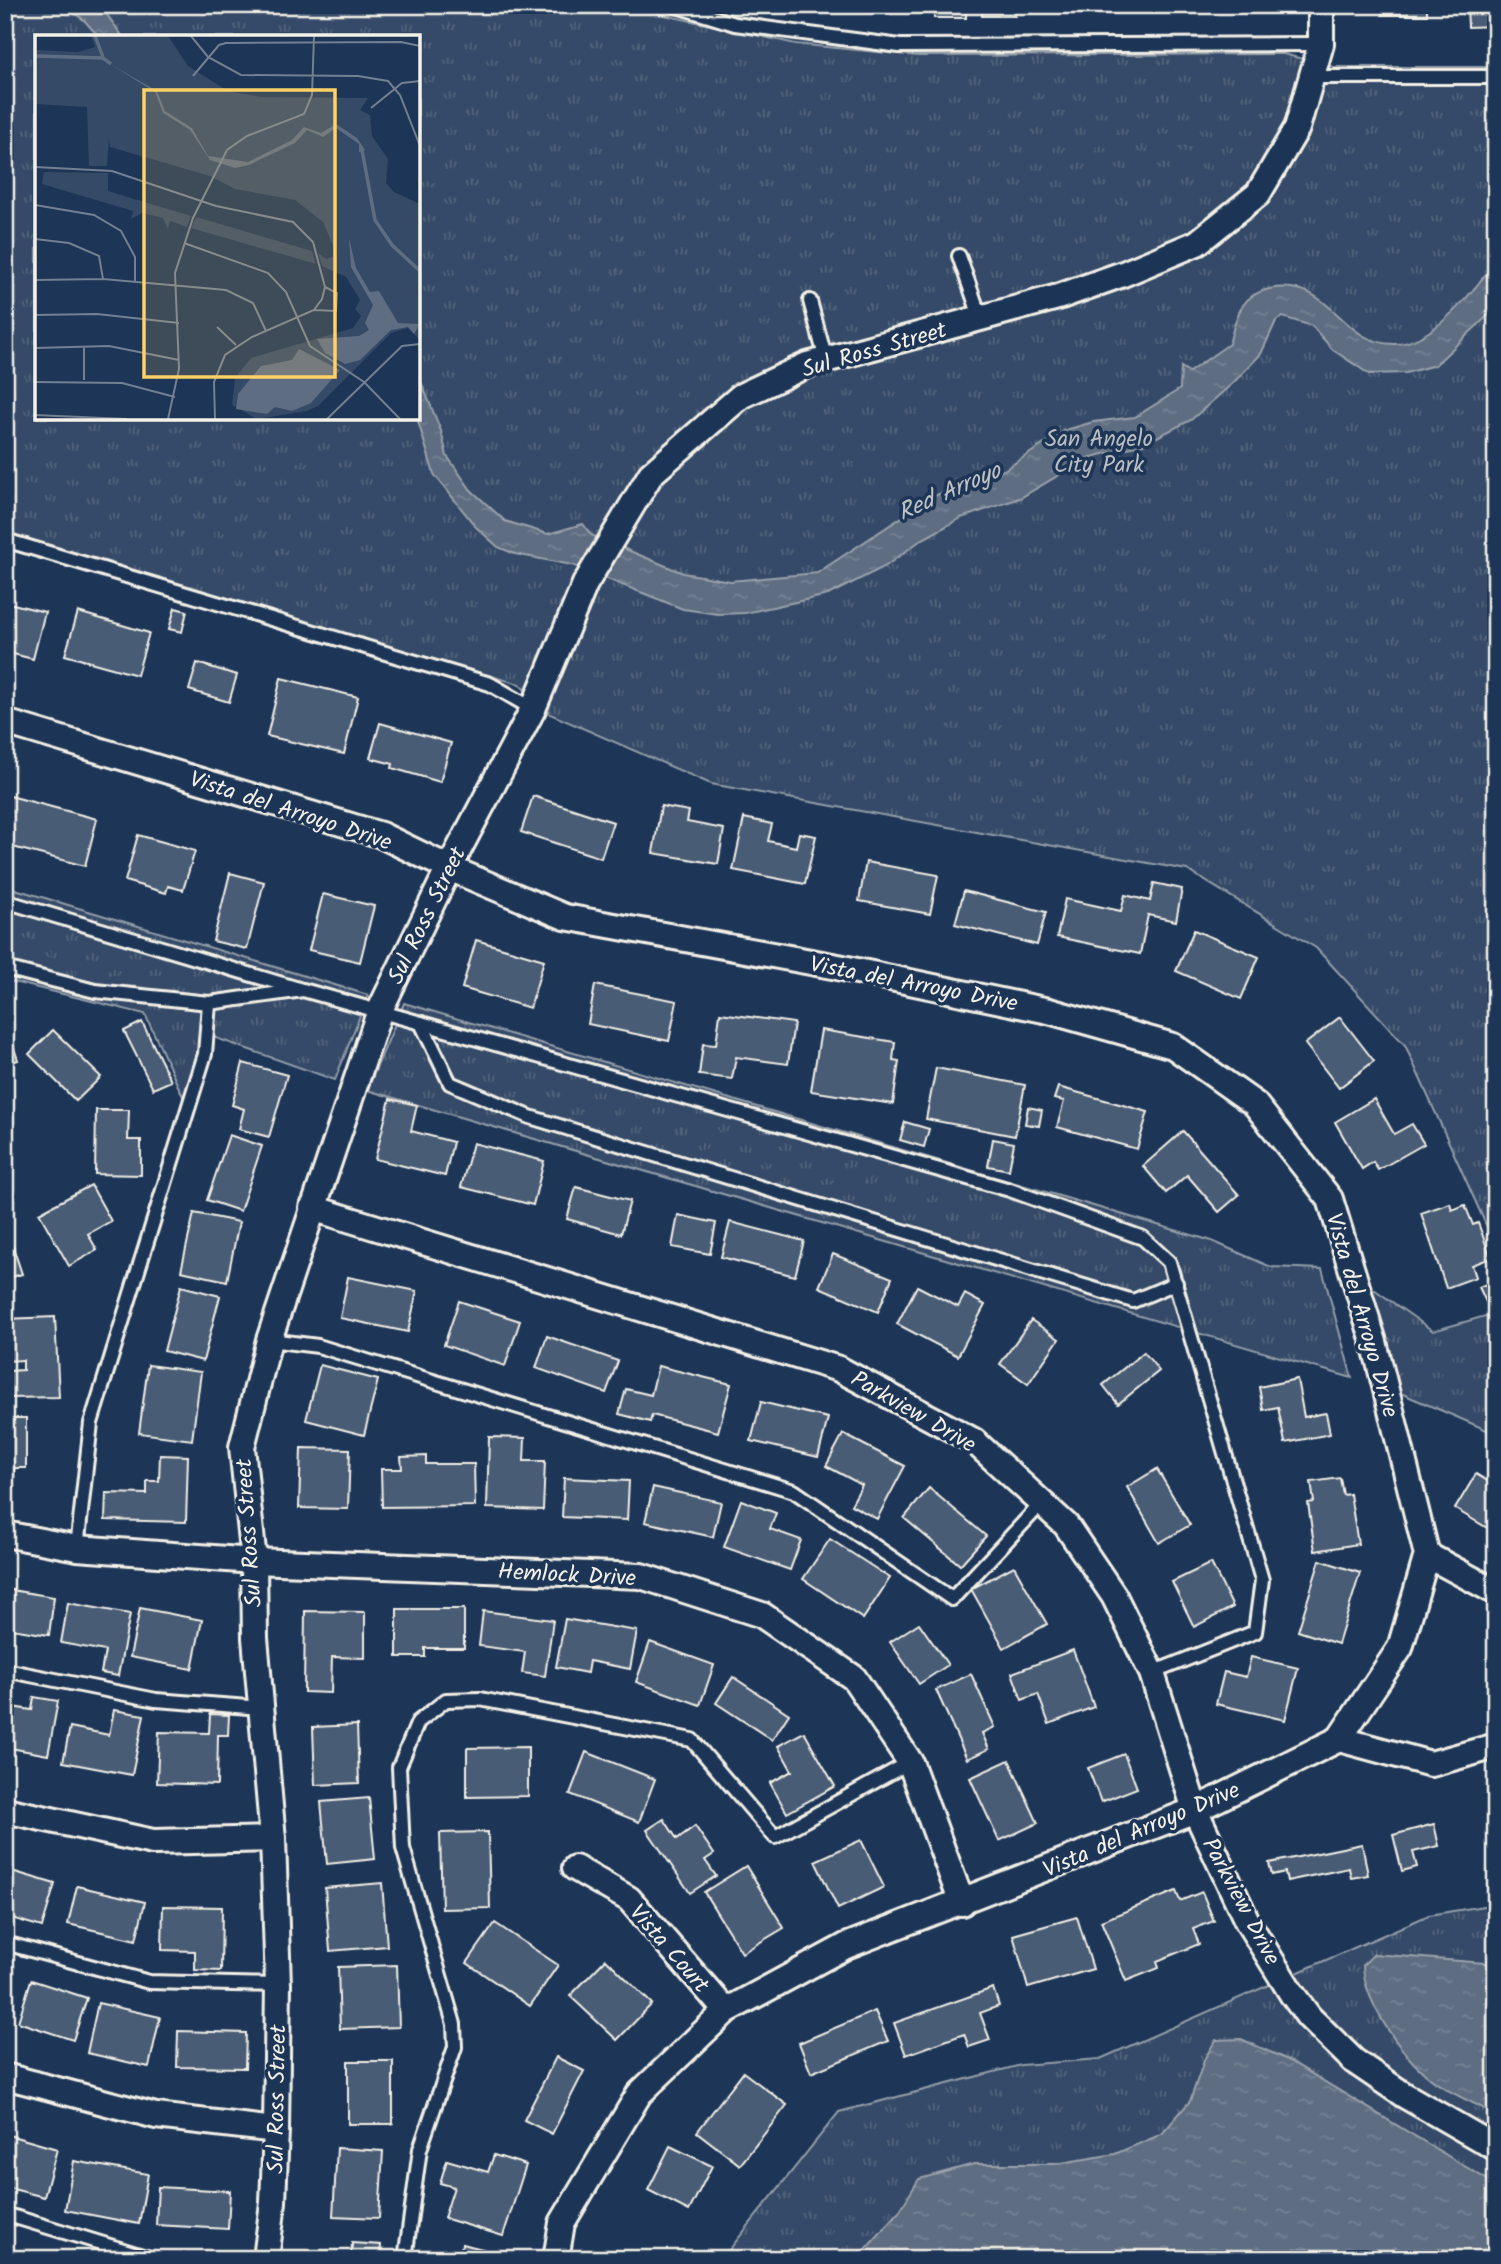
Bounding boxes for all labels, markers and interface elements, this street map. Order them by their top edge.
inset map [35,35,420,420]
street label: Sul Ross Street [798,313,952,389]
park label: San Angelo City Park [1045,422,1153,484]
water label: Red Arroyo [891,451,1010,533]
street label: Vista del Arroyo Drive [184,762,396,862]
street label: Sul Ross Street [379,840,477,991]
street label: Vista del Arroyo Drive [807,947,1021,1023]
street label: Vista del Arroyo Drive [1315,1209,1407,1422]
street label: Parkview Drive [843,1362,983,1463]
street label: Sul Ross Street [227,1456,273,1609]
street label: Hemlock Drive [497,1554,637,1598]
street label: Vista del Arroyo Drive [1038,1773,1246,1889]
street label: Parkview Drive [1192,1832,1289,1972]
street label: Vista Court [619,1897,718,2003]
street label: Sul Ross Street [259,2023,297,2174]

